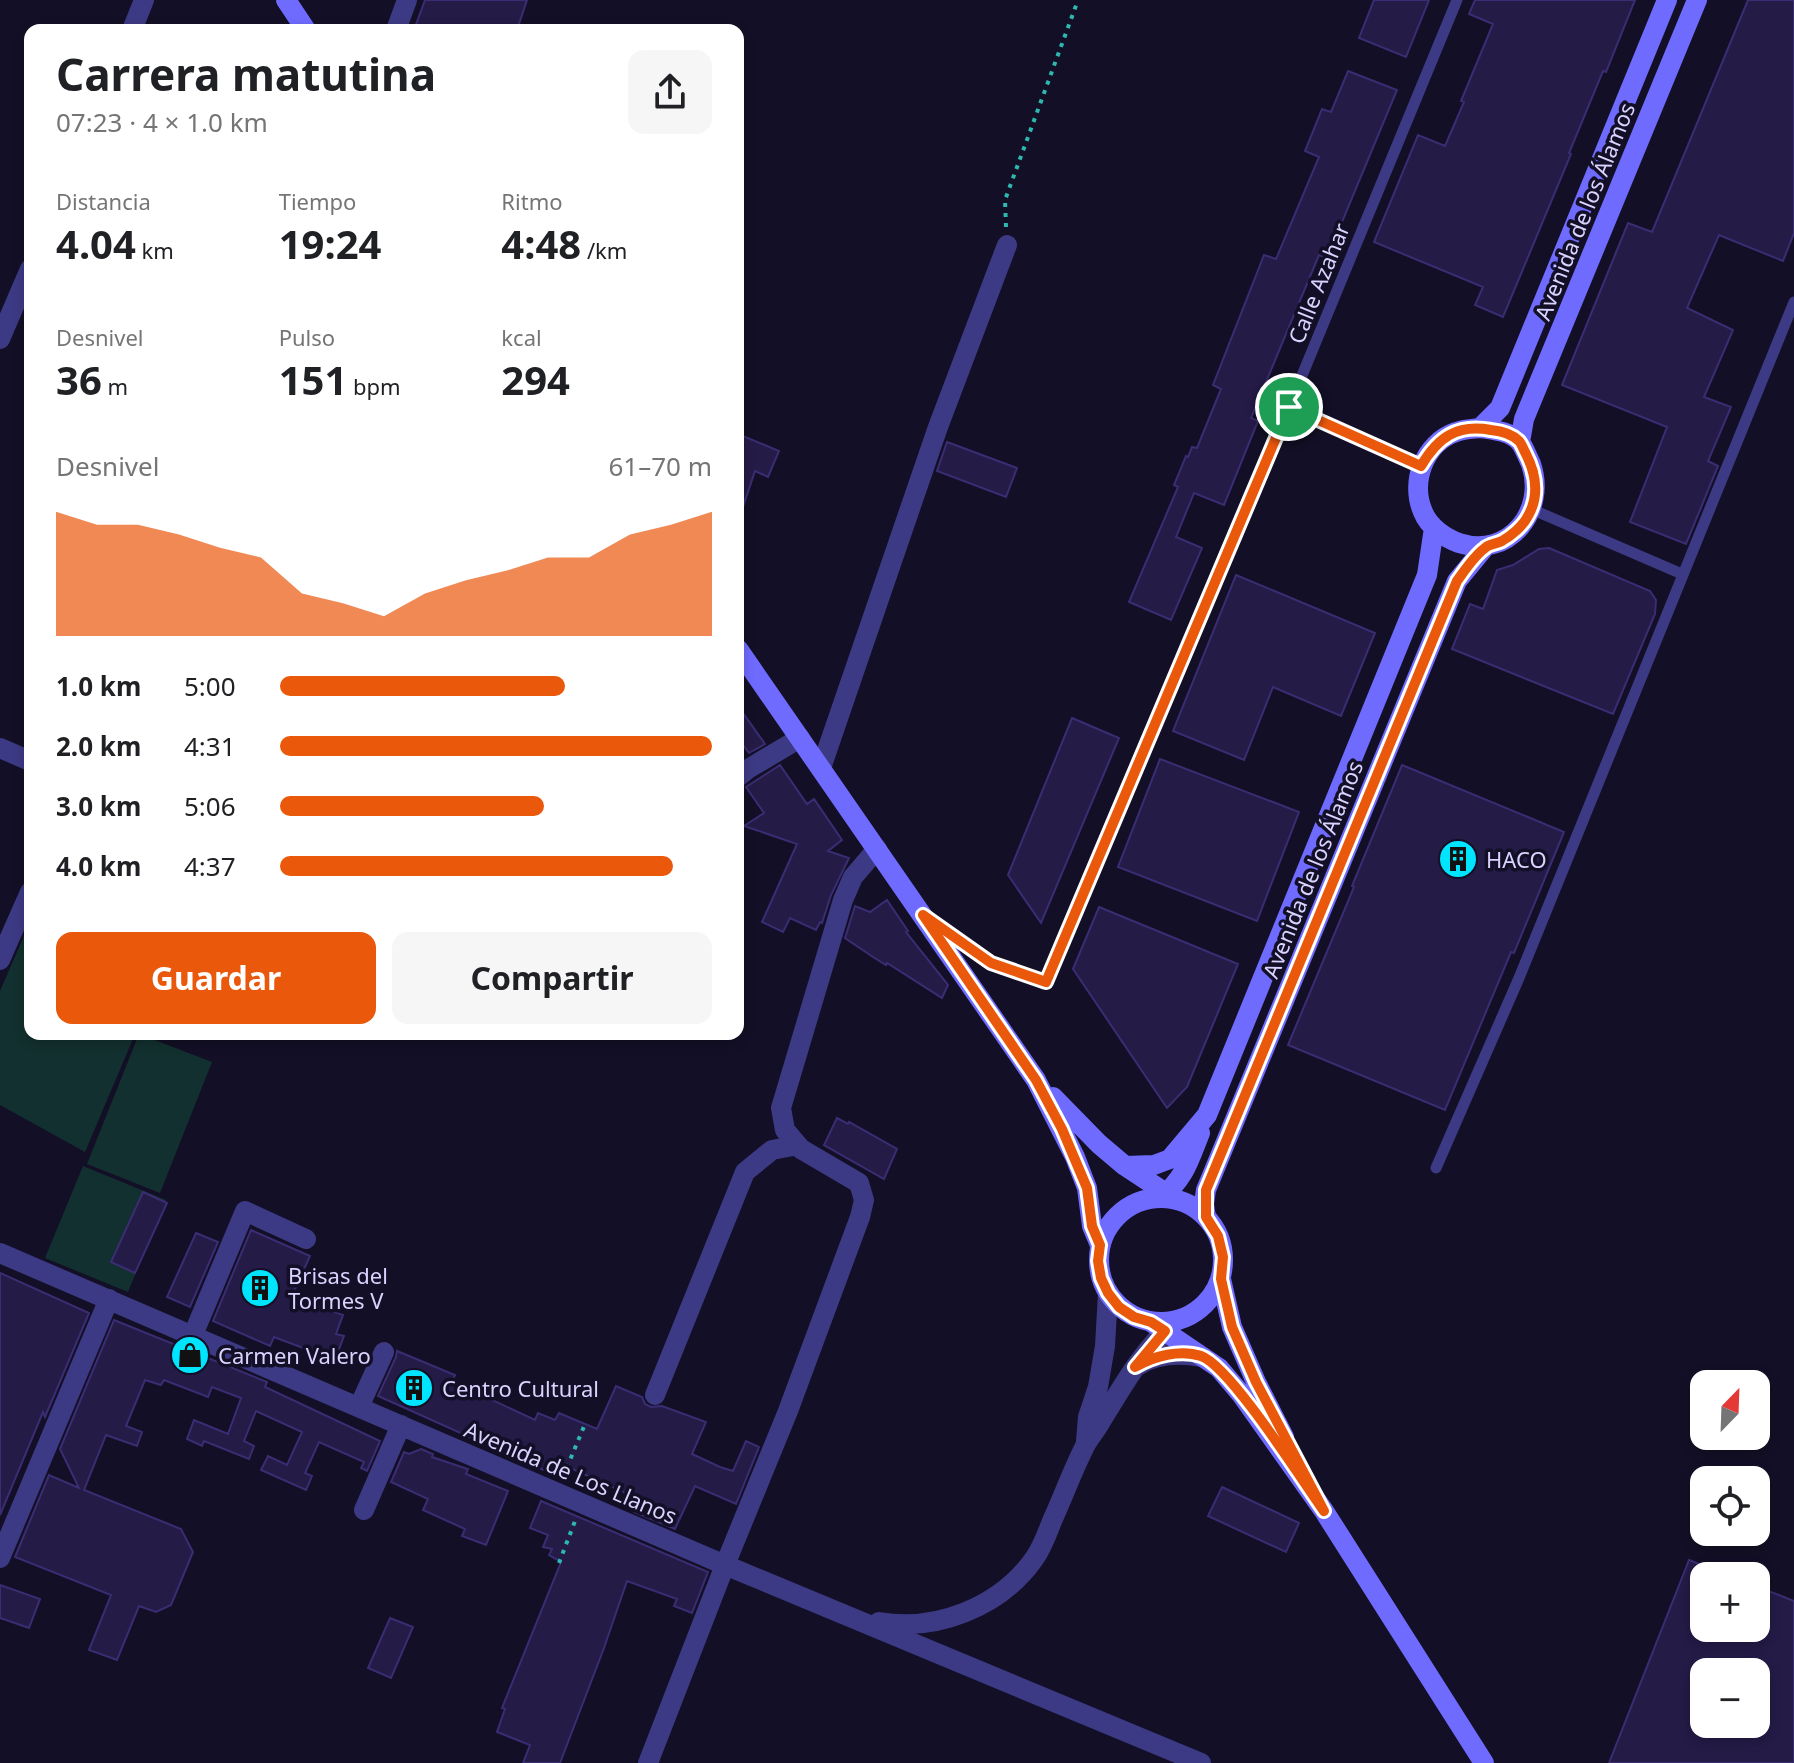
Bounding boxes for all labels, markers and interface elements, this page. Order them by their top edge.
text: Carrera matutina [56,44,436,104]
button: share [628,50,712,134]
street label: Avenida de los Álamos [1527,98,1641,324]
text: 07:23 · 4 × 1.0 km [56,104,268,140]
text: Distancia [56,186,151,216]
text: Tiempo [279,186,356,216]
text: Ritmo [501,186,563,216]
text: 4.04 [56,216,136,271]
text: 19:24 [279,216,381,271]
text: 4:48 [501,216,581,271]
street label: Calle Azahar [1280,218,1356,348]
text: km [136,235,174,265]
text: /km [581,235,627,265]
text: Desnivel [56,322,144,352]
text: Pulso [279,322,335,352]
text: kcal [501,322,542,352]
text: 36 [56,352,102,407]
text: 151 [279,352,347,407]
text: 294 [501,352,570,407]
text: m [102,371,128,401]
text: bpm [347,371,401,401]
pin [1255,373,1323,441]
icon: arrive [1267,385,1311,429]
text: Desnivel [56,448,159,484]
text: 61–70 m [608,448,712,484]
text: 1.0 km [56,668,141,704]
text: 5:00 [184,668,236,704]
text: 2.0 km [56,728,141,764]
text: 4:31 [184,728,236,764]
street label: Avenida de los Álamos [1255,756,1369,982]
text: 3.0 km [56,788,141,824]
text: 5:06 [184,788,236,824]
building icon: HACO [1437,838,1479,880]
place label: HACO [1486,844,1547,874]
text: 4.0 km [56,848,141,884]
text: 4:37 [184,848,236,884]
button: Guardar [56,932,376,1024]
button: Compartir [392,932,712,1024]
place label: Brisas del Tormes V [288,1260,388,1315]
building icon: Brisas del Tormes V [239,1267,281,1309]
shop icon: Carmen Valero [169,1334,211,1376]
place label: Carmen Valero [218,1340,371,1370]
building icon: Centro Cultural [393,1367,435,1409]
north arrow [1690,1370,1770,1450]
map controls [1690,1370,1770,1738]
place label: Centro Cultural [442,1373,599,1403]
street label: Avenida de Los Llanos [460,1414,682,1530]
button: locate [1690,1466,1770,1546]
button: + [1690,1562,1770,1642]
button: − [1690,1658,1770,1738]

